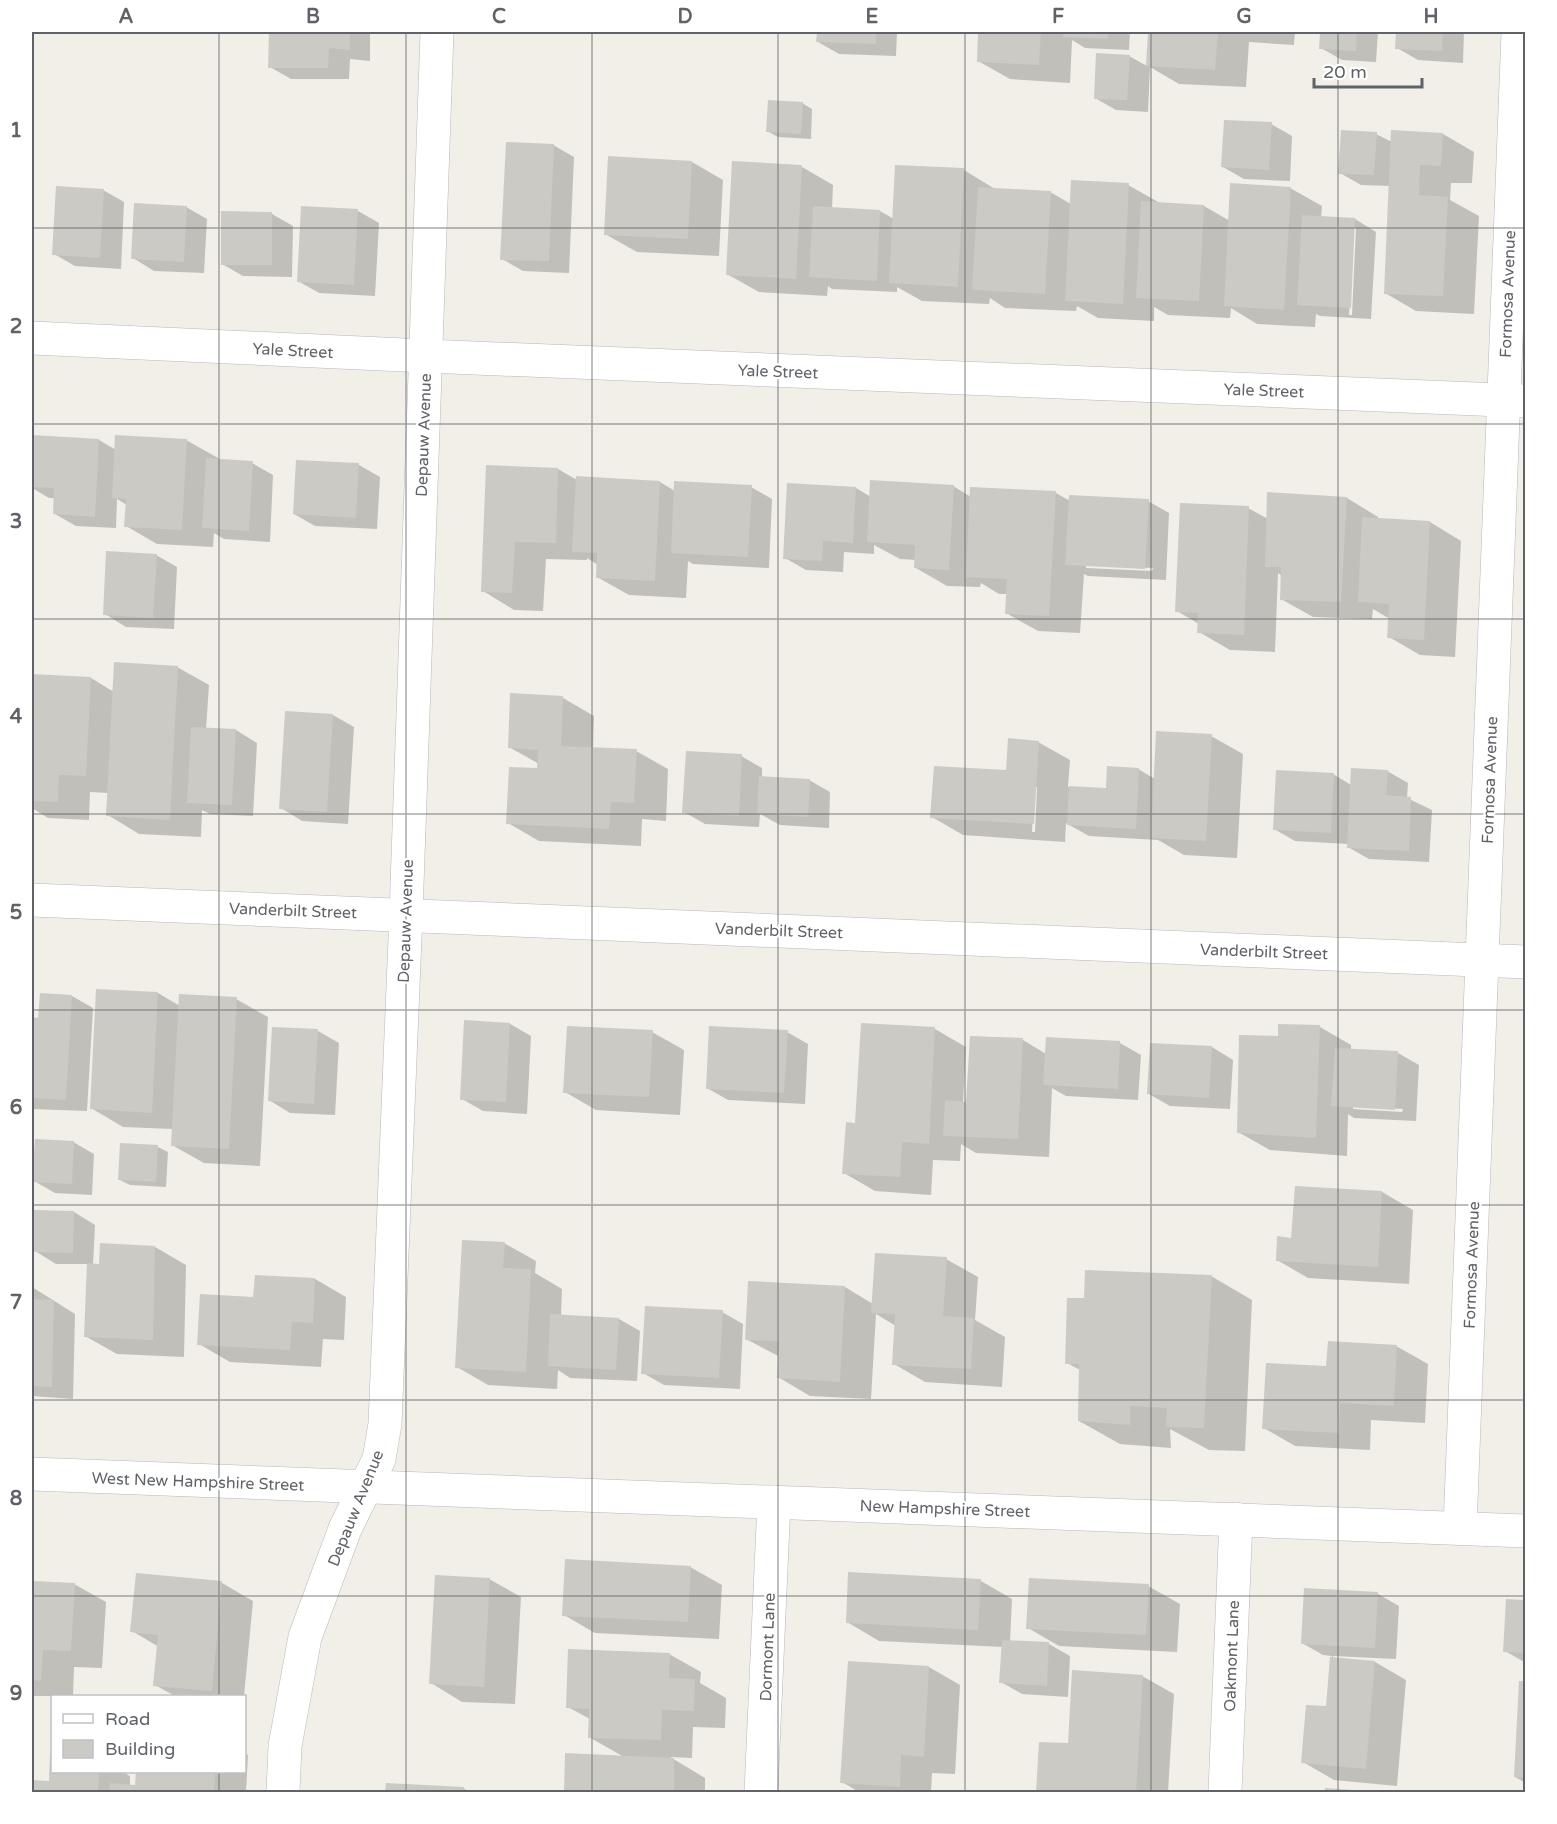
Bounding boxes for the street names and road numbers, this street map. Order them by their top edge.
street label: Formosa Avenue [1496,230,1520,358]
street label: Yale Street [252,339,334,363]
street label: Yale Street [737,361,819,383]
street label: Depauw Avenue [412,373,436,497]
street label: Yale Street [1223,380,1305,402]
street label: Formosa Avenue [1478,716,1502,844]
street label: Depauw Avenue [394,859,418,983]
street label: Vanderbilt Street [228,899,357,923]
street label: Vanderbilt Street [714,919,843,943]
street label: Vanderbilt Street [1199,940,1328,964]
street label: Formosa Avenue [1460,1201,1484,1329]
street label: Depauw Avenue [323,1447,388,1569]
street label: West New Hampshire Street [91,1468,305,1496]
street label: New Hampshire Street [859,1496,1031,1522]
street label: Dormont Lane [756,1592,780,1702]
street label: Oakmont Lane [1220,1600,1244,1712]

